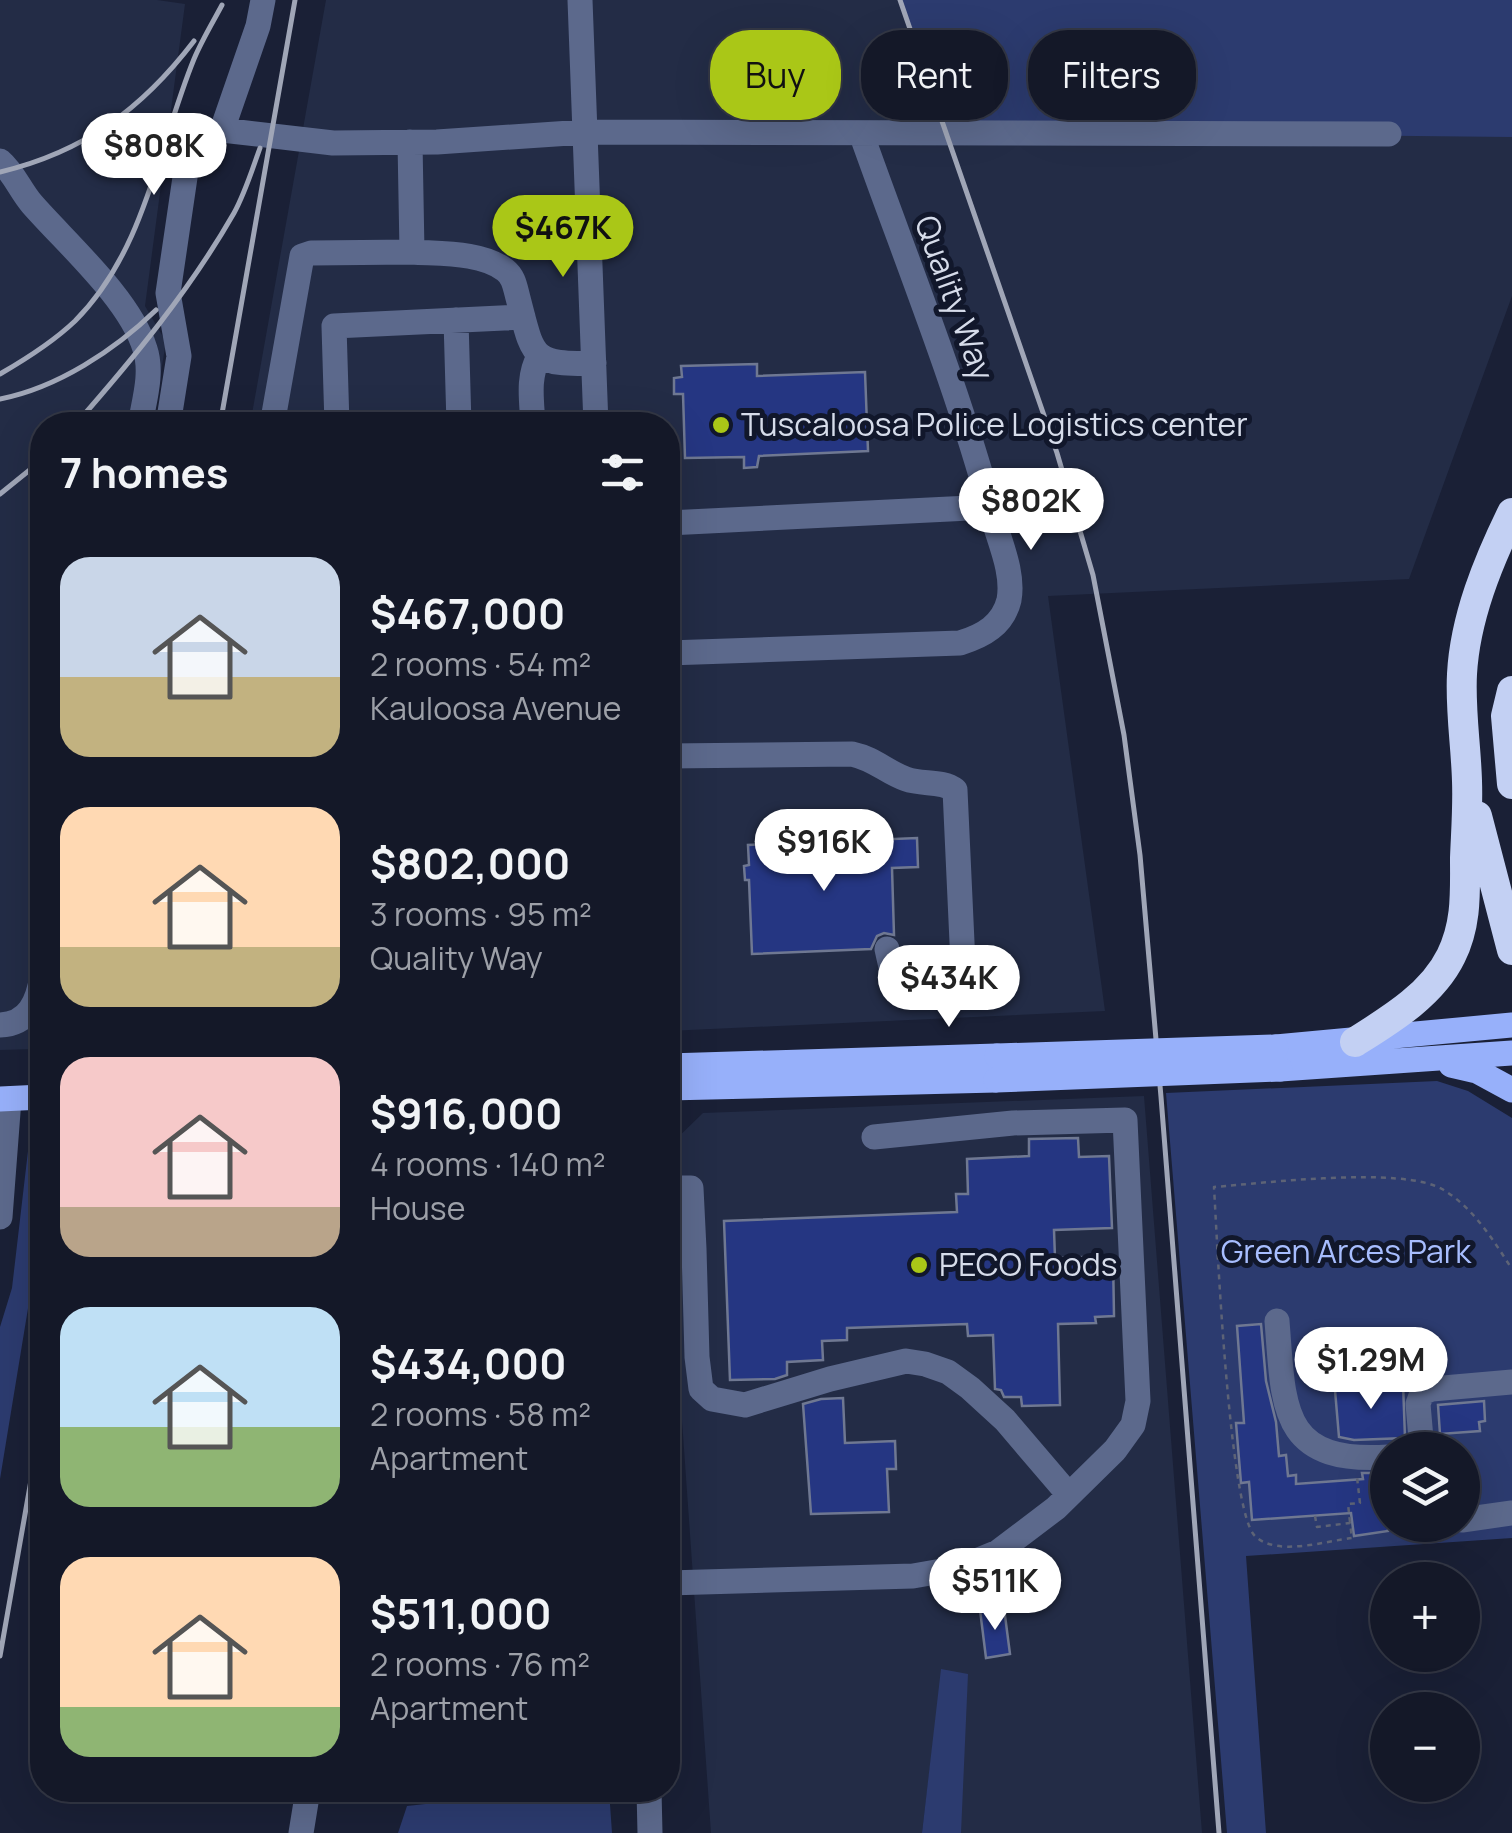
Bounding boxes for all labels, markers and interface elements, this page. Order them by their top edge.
chip: Buy [710,30,841,120]
chip: Rent [861,30,1008,120]
chip: Filters [1028,30,1196,120]
pin: $808K [84,113,224,198]
text: $808K [103,123,205,167]
pin: $467K [493,195,633,280]
text: $467K [514,205,612,249]
street label: Quality Way [905,209,1005,386]
place label: Tuscaloosa Police Logistics center [741,402,1248,446]
marker: Tuscaloosa Police Logistics center [710,414,732,436]
text: 7 homes [60,443,228,501]
icon: filters [595,445,650,500]
pin: $802K [961,468,1101,553]
text: $802K [981,478,1081,522]
text: $467,000 [370,584,565,642]
icon: home [140,597,260,717]
text: 2 rooms · 54 m² [370,642,591,686]
text: Kauloosa Avenue [370,686,621,730]
pin: $916K [754,809,894,894]
text: $916K [777,819,871,863]
text: $802,000 [370,834,570,892]
icon: home [140,847,260,967]
text: 3 rooms · 95 m² [370,892,592,936]
text: Quality Way [370,936,543,980]
pin: $434K [879,945,1019,1030]
text: $434K [900,955,998,999]
text: $916,000 [370,1084,563,1142]
icon: home [140,1097,260,1217]
text: 4 rooms · 140 m² [370,1142,606,1186]
text: House [370,1186,465,1230]
park label: Green Arces Park [1221,1229,1472,1273]
place label: PECO Foods [939,1242,1117,1286]
marker: PECO Foods [908,1254,930,1276]
pin: $1.29M [1290,1327,1452,1412]
text: $434,000 [370,1334,567,1392]
text: $1.29M [1317,1337,1425,1381]
icon: home [140,1347,260,1467]
text: 2 rooms · 58 m² [370,1392,591,1436]
map controls [1370,1432,1480,1802]
button: layers [1370,1432,1480,1542]
text: Apartment [370,1436,528,1480]
pin: $511K [925,1548,1065,1633]
text: $511K [951,1558,1039,1602]
button: + [1370,1562,1480,1672]
text: $511,000 [370,1584,552,1642]
icon: home [140,1597,260,1717]
text: 2 rooms · 76 m² [370,1642,590,1686]
text: Apartment [370,1686,528,1730]
button: − [1370,1692,1480,1802]

